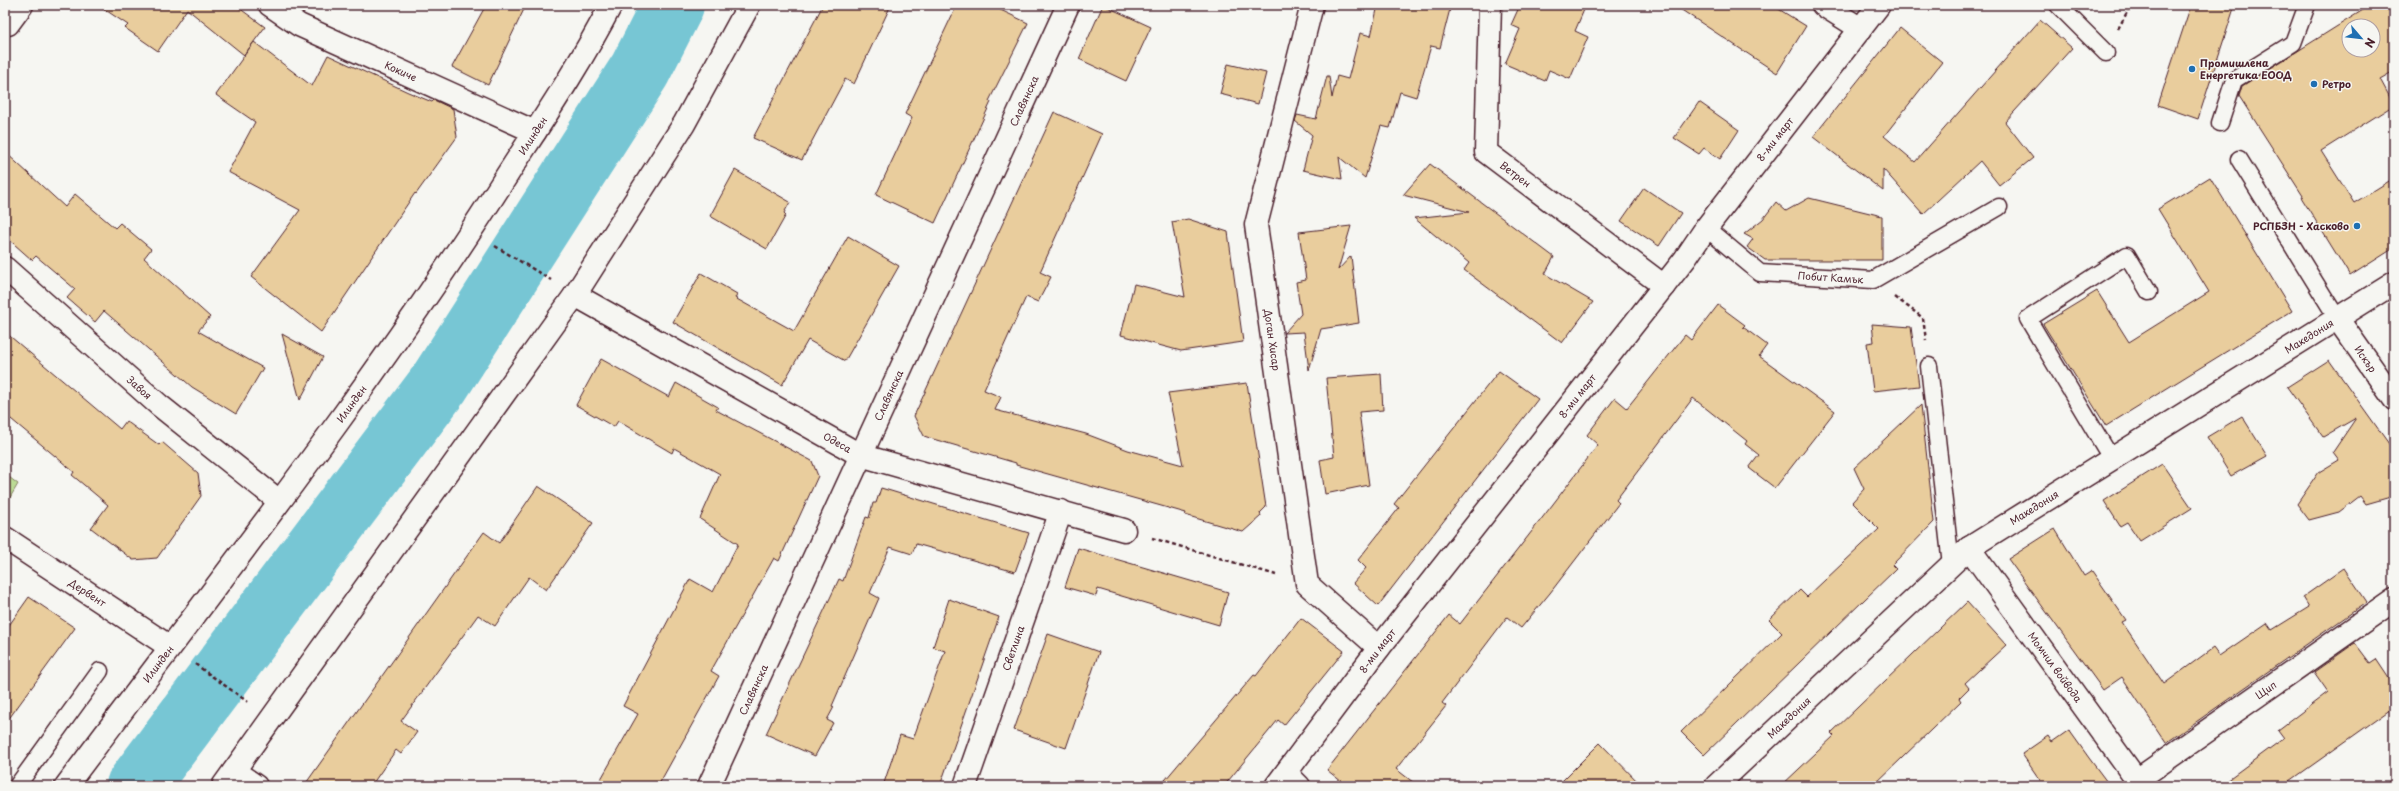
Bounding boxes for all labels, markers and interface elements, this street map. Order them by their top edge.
north arrow [2341,18,2381,58]
text: N [2361,35,2380,51]
place label: Промишлена Енергетика ЕООД [2200,55,2292,82]
street label: Кокиче [382,57,420,85]
marker: Промишлена Енергетика ЕООД [2187,64,2197,74]
street label: Славянска [1005,72,1042,129]
place label: Ретро [2322,76,2351,91]
marker: Ретро [2309,79,2319,89]
street label: Илинден [514,113,550,157]
street label: 8-ми март [1753,113,1797,164]
street label: Ветрен [1497,157,1534,190]
place label: РСПБЗН - Хасково [2253,218,2349,233]
marker: РСПБЗН - Хасково [2352,221,2362,231]
street label: Побит Камък [1797,267,1864,286]
street label: Доган Хисар [1261,307,1285,372]
street label: Македония [2281,315,2336,357]
street label: Искър [2351,342,2381,375]
street label: Славянска [870,367,907,423]
street label: 8-ми март [1555,370,1599,421]
street label: Завоя [124,372,156,402]
street label: Илинден [332,382,370,425]
street label: Одеса [821,428,855,456]
street label: Македония [2006,486,2061,528]
street label: Дервент [66,574,109,610]
street label: Светлина [998,623,1028,673]
street label: 8-ми март [1355,625,1399,676]
street label: Момчил войвода [2025,629,2087,706]
street label: Илинден [139,642,177,685]
street label: Славянска [735,661,771,717]
street label: Щип [2252,677,2279,702]
street label: Македония [1763,693,1814,742]

